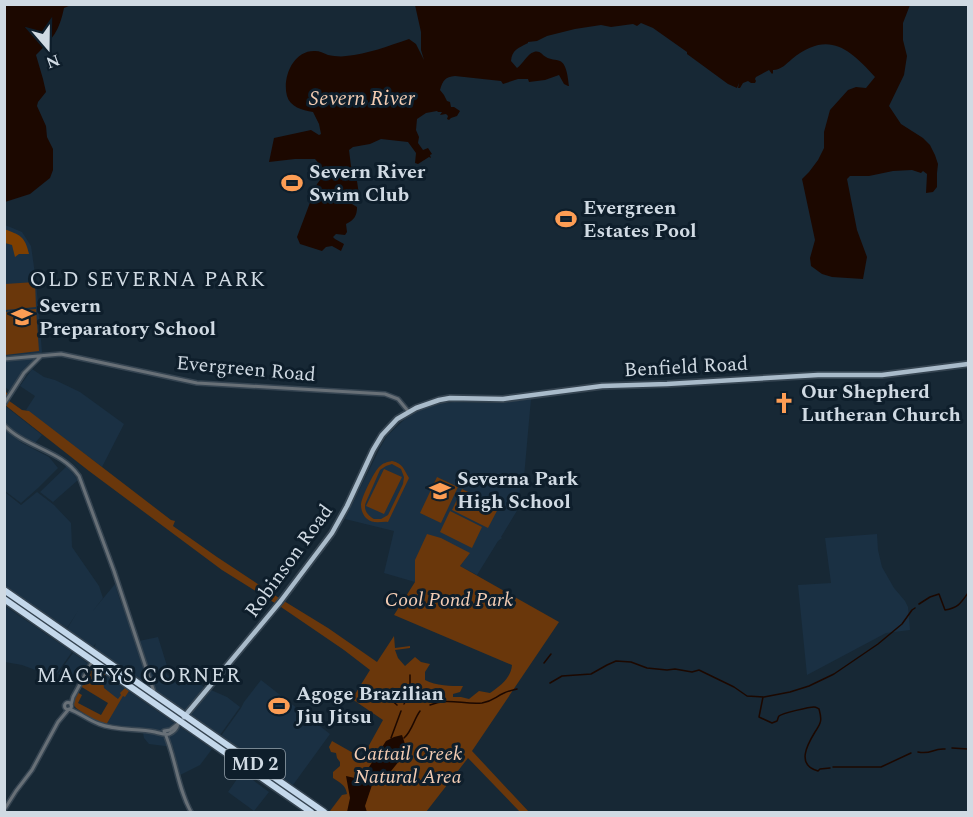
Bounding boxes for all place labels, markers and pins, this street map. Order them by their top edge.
place label: Severn River Swim Club [309,157,426,210]
sports icon: Severn River Swim Club [280,171,304,195]
place label: Evergreen Estates Pool [583,193,697,246]
sports icon: Evergreen Estates Pool [554,207,578,231]
place label: Severn Preparatory School [39,291,216,344]
school or university icon: Severn Preparatory School [10,305,34,329]
place label: Our Shepherd Lutheran Church [801,377,961,430]
church icon: Our Shepherd Lutheran Church [772,391,796,415]
place label: Severna Park High School [457,464,579,517]
school or university icon: Severna Park High School [428,479,452,503]
place label: Agoge Brazilian Jiu Jitsu [296,679,444,732]
sports icon: Agoge Brazilian Jiu Jitsu [267,694,291,718]

